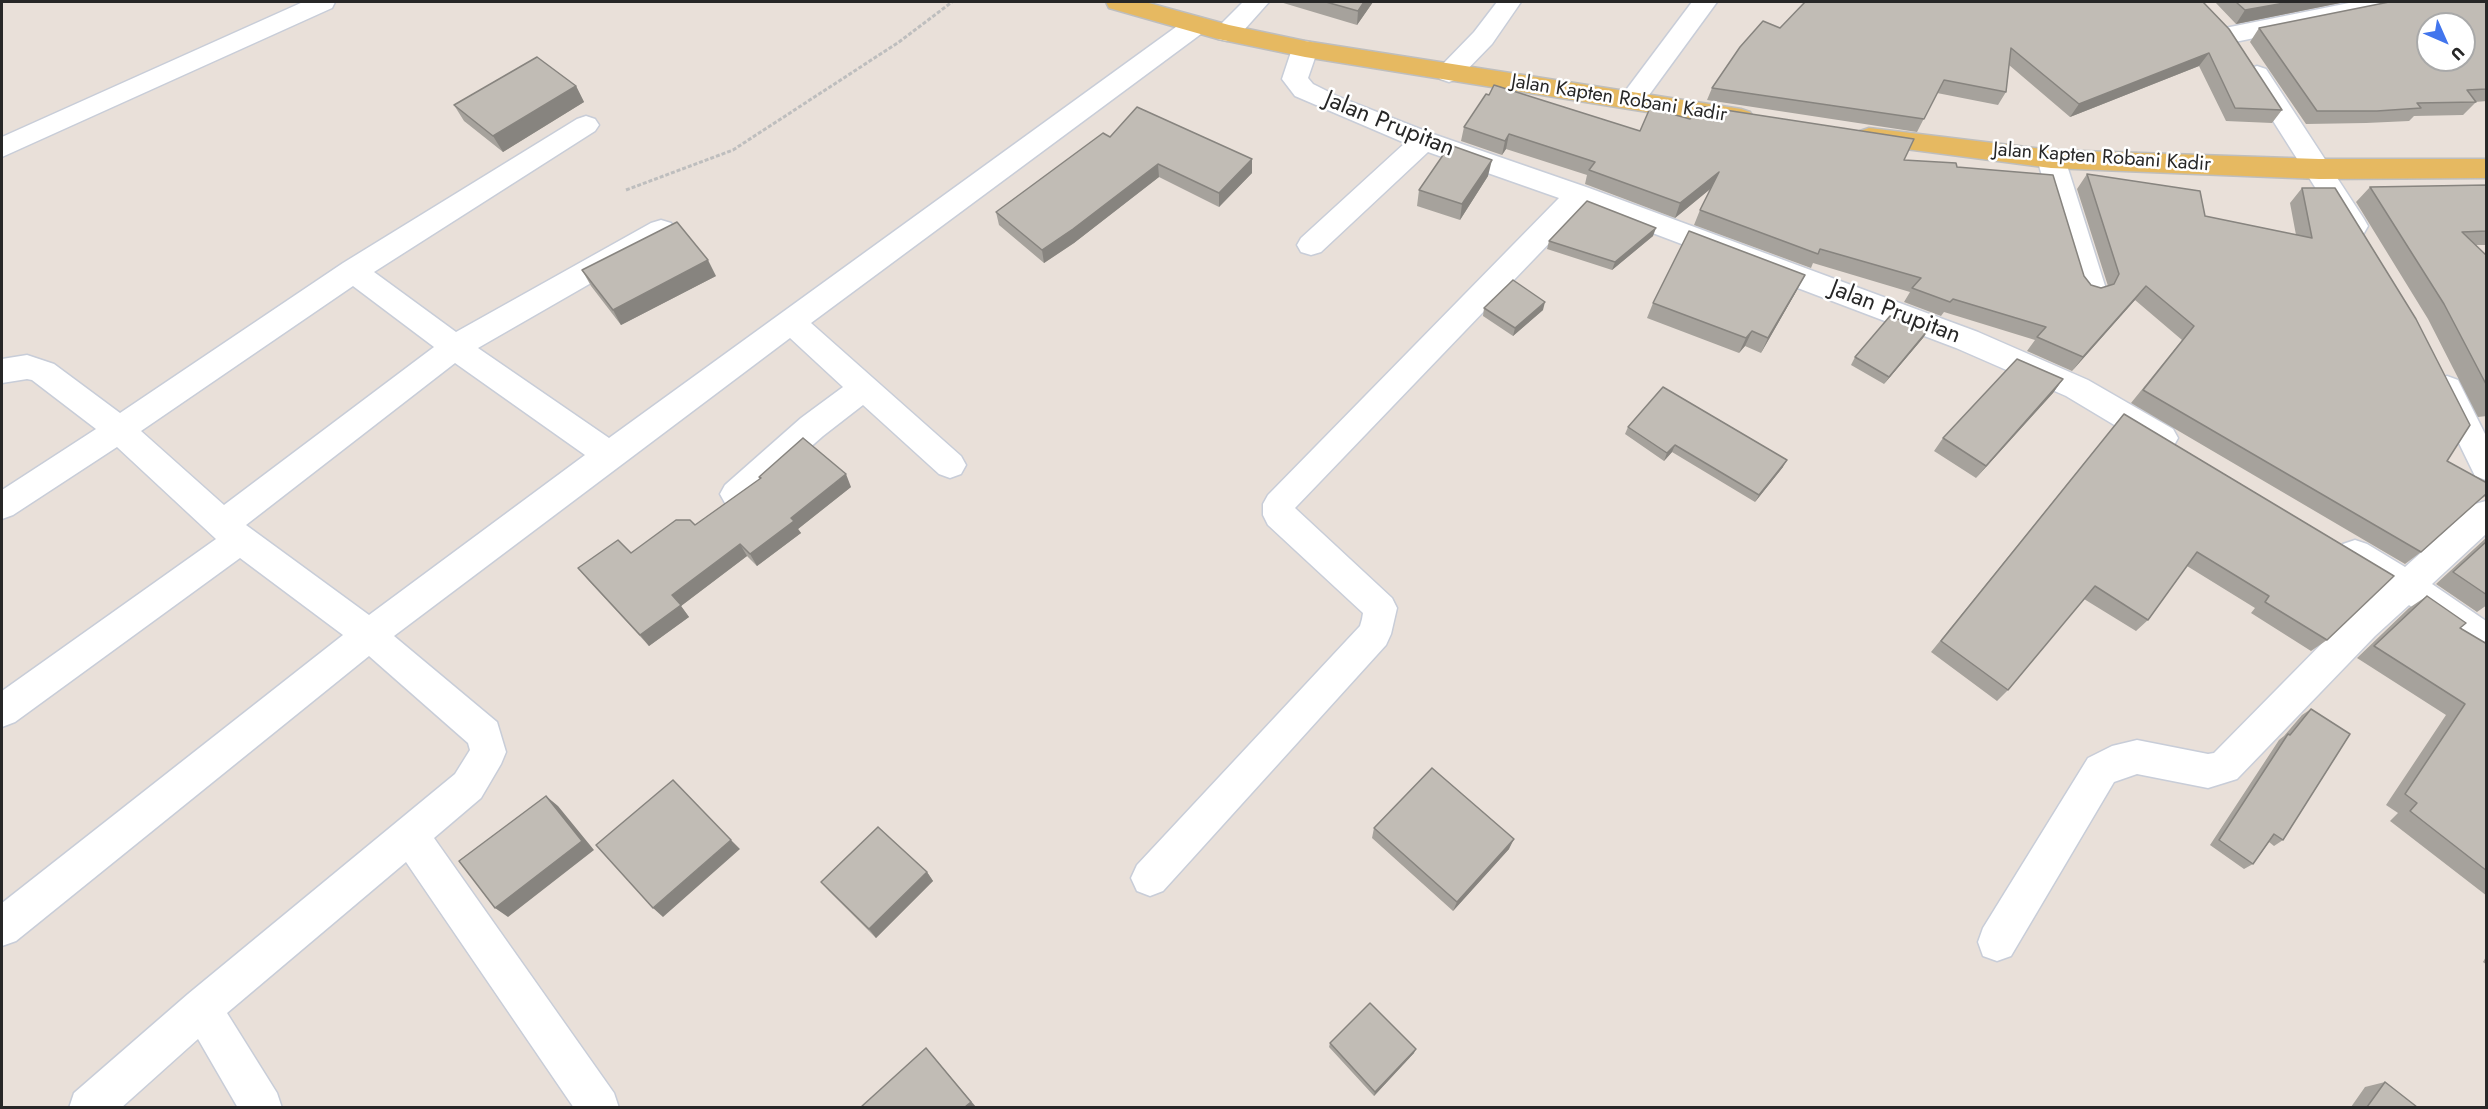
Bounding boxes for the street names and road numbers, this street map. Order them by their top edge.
street label: Jalan Kapten Robani Kadir [1509,70,1729,128]
street label: Jalan Prupitan [1320,86,1458,164]
street label: Jalan Kapten Robani Kadir [1992,138,2212,178]
street label: Jalan Prupitan [1826,275,1964,351]

